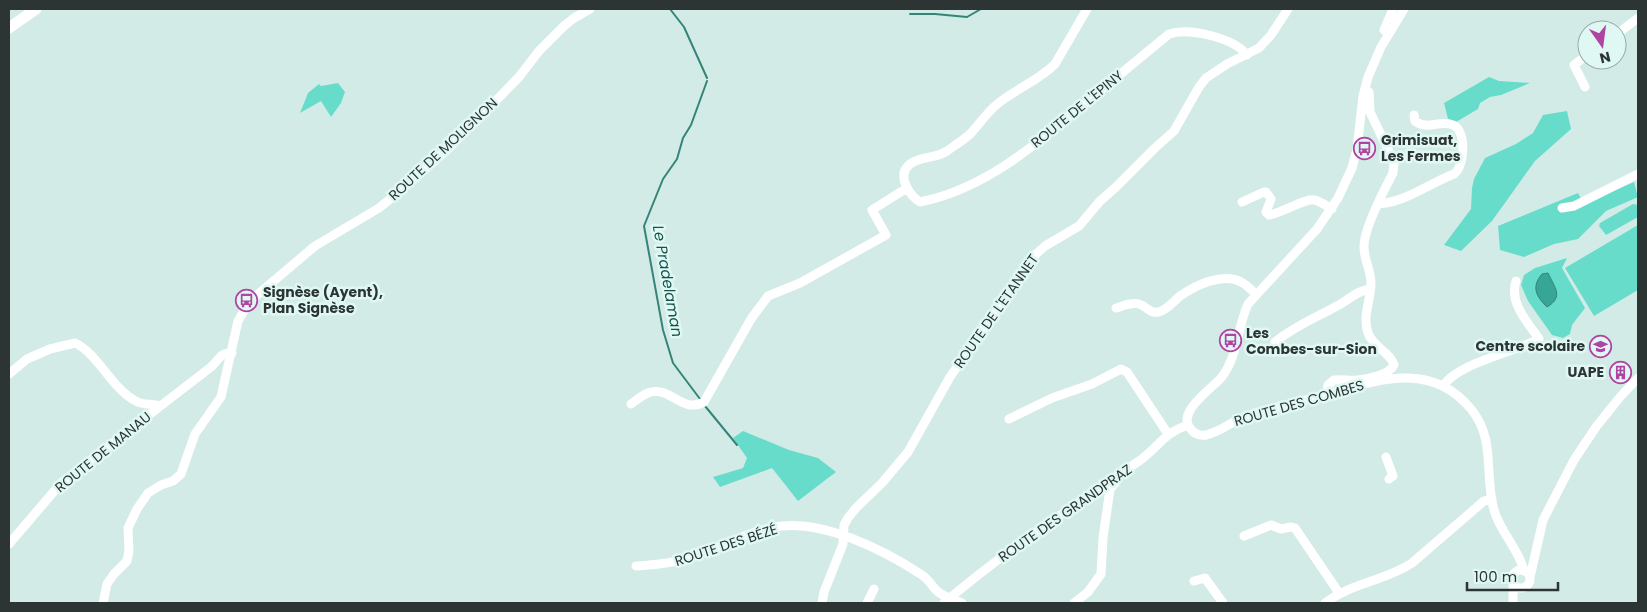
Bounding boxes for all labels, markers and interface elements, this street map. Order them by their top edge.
north arrow [1577,20,1627,70]
text: N [1598,47,1613,69]
street label: ROUTE DE L'EPINY [1027,66,1127,152]
street label: ROUTE DE MOLIGNON [384,93,502,205]
place label: Grimisuat, Les Fermes [1381,130,1461,166]
bus stop icon: Grimisuat, Les Fermes [1353,136,1377,160]
water label: Le Pradelaman [648,223,688,339]
street label: ROUTE DE L'ETANNET [949,250,1043,372]
place label: Signèse (Ayent), Plan Signèse [263,282,383,318]
bus stop icon: Signèse (Ayent), Plan Signèse [235,288,259,312]
place label: Les Combes-sur-Sion [1246,323,1377,359]
bus stop icon: Les Combes-sur-Sion [1218,329,1242,353]
school or university icon: Centre scolaire [1589,334,1613,358]
place label: Centre scolaire [1475,336,1585,356]
building icon: UAPE [1608,360,1632,384]
place label: UAPE [1568,362,1604,382]
street label: ROUTE DES COMBES [1232,375,1366,431]
street label: ROUTE DE MANAU [51,407,155,497]
street label: ROUTE DES GRANDPRAZ [994,459,1136,567]
street label: ROUTE DES BÉZÉ [672,519,780,571]
scale bar [1467,560,1558,592]
text: 100 m [1474,566,1517,587]

